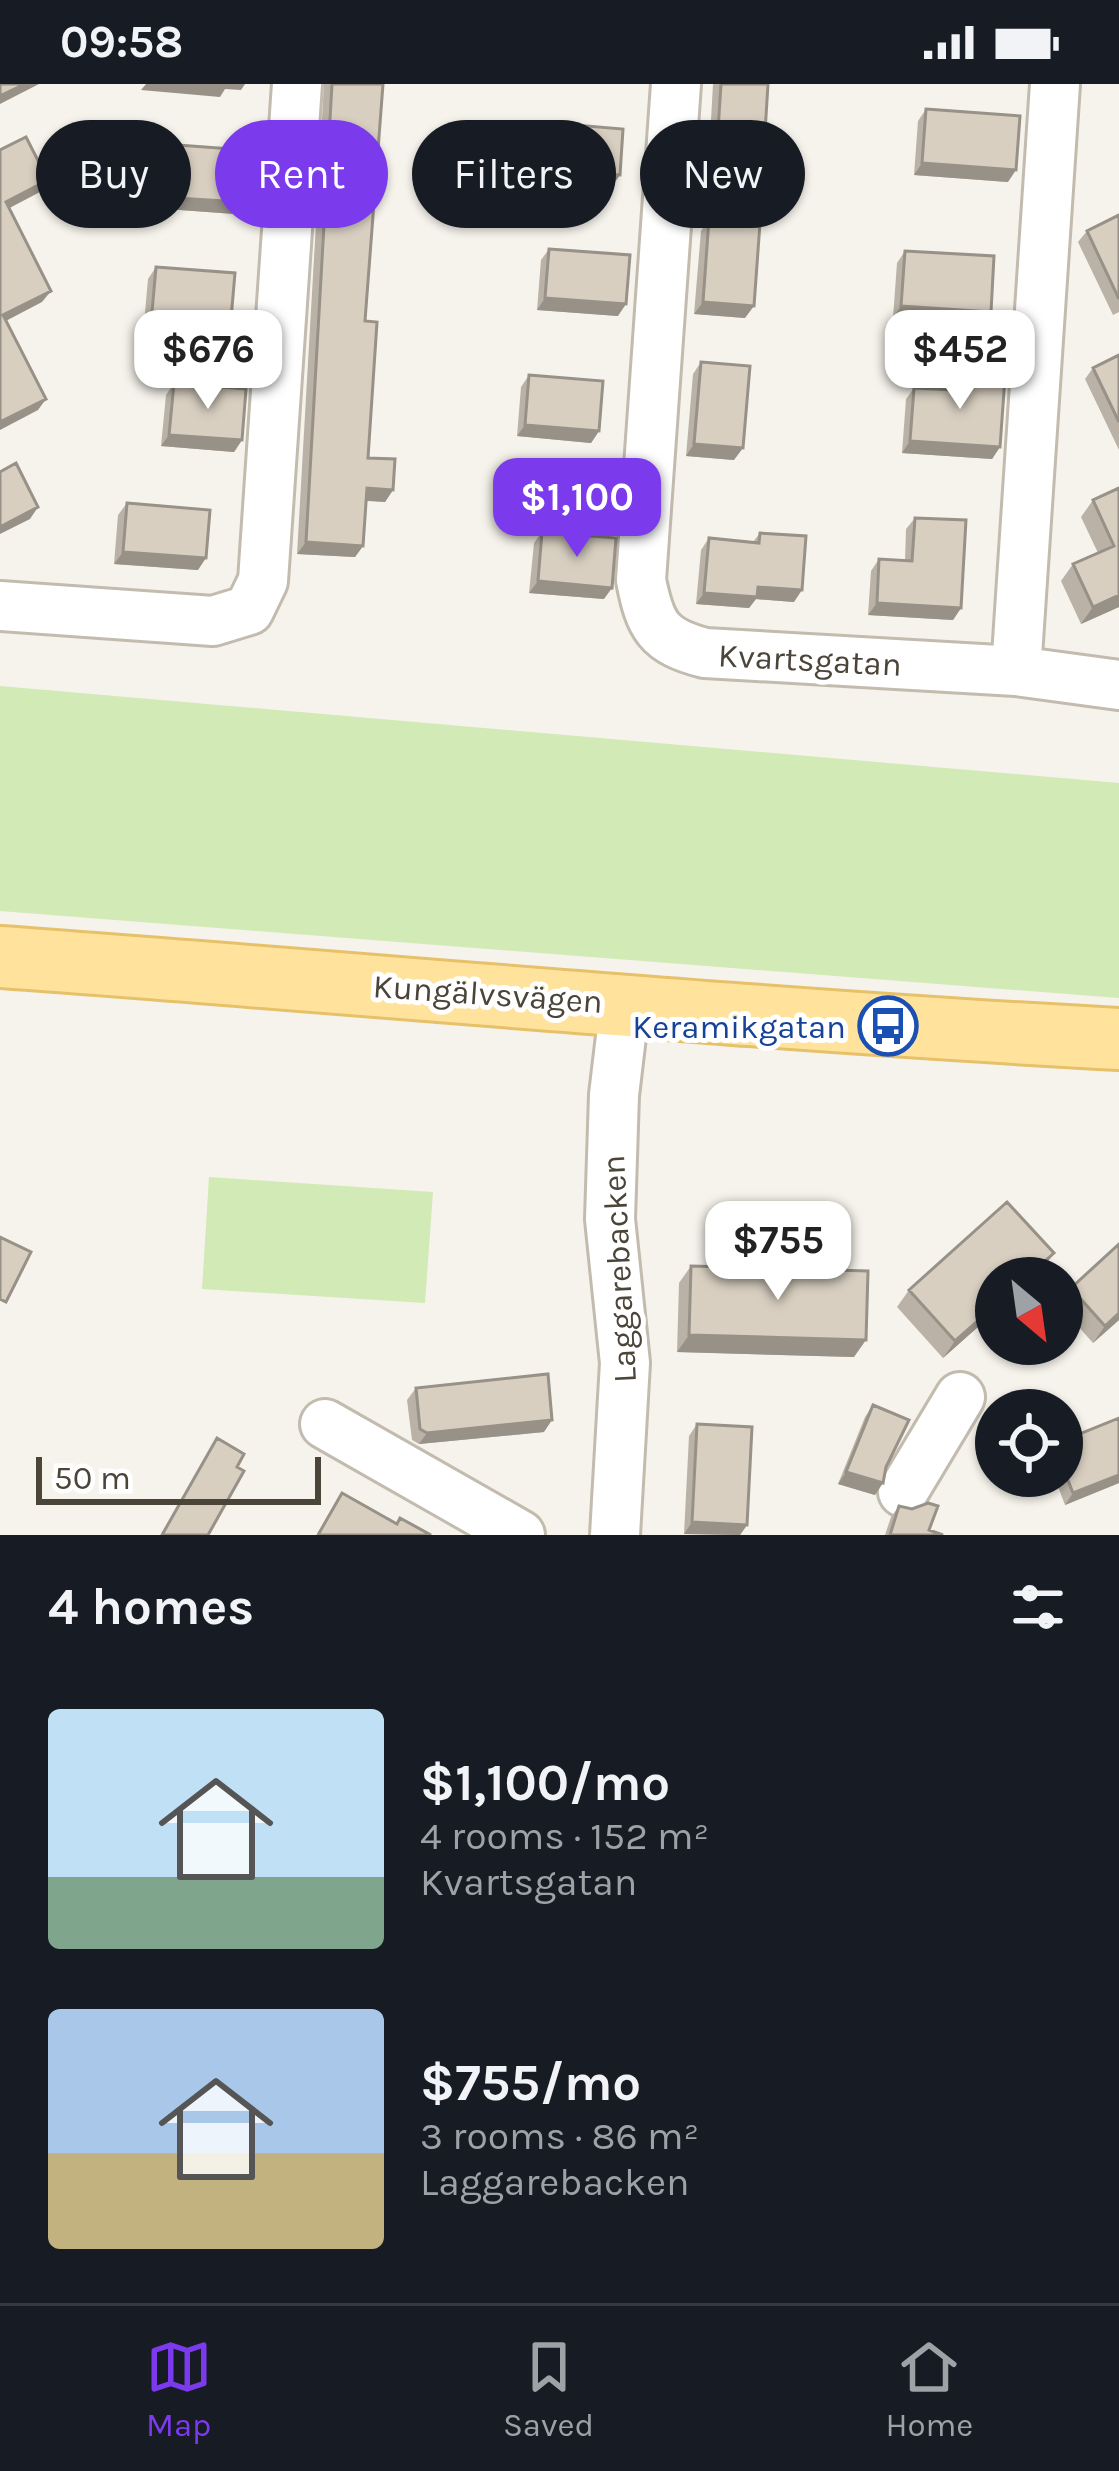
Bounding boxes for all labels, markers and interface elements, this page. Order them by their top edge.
text: 09:58 [60,16,183,68]
chip: Buy [36,120,191,228]
chip: Rent [215,120,388,228]
chip: Filters [412,120,616,228]
chip: New [640,120,805,228]
pin: $676 [137,310,279,412]
pin: $452 [889,310,1031,412]
text: $676 [161,326,255,372]
text: $452 [912,326,1008,372]
pin: $1,100 [479,458,675,560]
text: $1,100 [520,474,634,520]
street label: Kvartsgatan [717,636,903,684]
street label: Kungälvsvägen [372,967,604,1021]
bus stop icon: Keramikgatan [857,995,919,1057]
place label: Keramikgatan [632,1008,846,1046]
street label: Laggarebacken [594,1154,644,1384]
pin: $755 [707,1201,849,1303]
text: $755 [732,1217,824,1263]
north arrow [975,1257,1083,1365]
map controls [975,1257,1083,1497]
button: locate [975,1389,1083,1497]
scale bar [36,1451,321,1504]
text: 50 m [54,1459,131,1497]
icon: filters [1005,1574,1071,1640]
text: 4 homes [48,1577,254,1637]
text: $1,100/mo [420,1753,670,1813]
icon: home [144,1757,288,1901]
text: 4 rooms · 152 m² [420,1813,709,1859]
text: Kvartsgatan [420,1859,637,1905]
text: $755/mo [420,2053,641,2113]
icon: home [144,2057,288,2201]
text: 3 rooms · 86 m² [420,2113,699,2159]
text: Laggarebacken [420,2159,690,2205]
tab: Map [146,2334,212,2444]
tab: Saved [503,2334,594,2444]
tab: Home [885,2334,973,2444]

